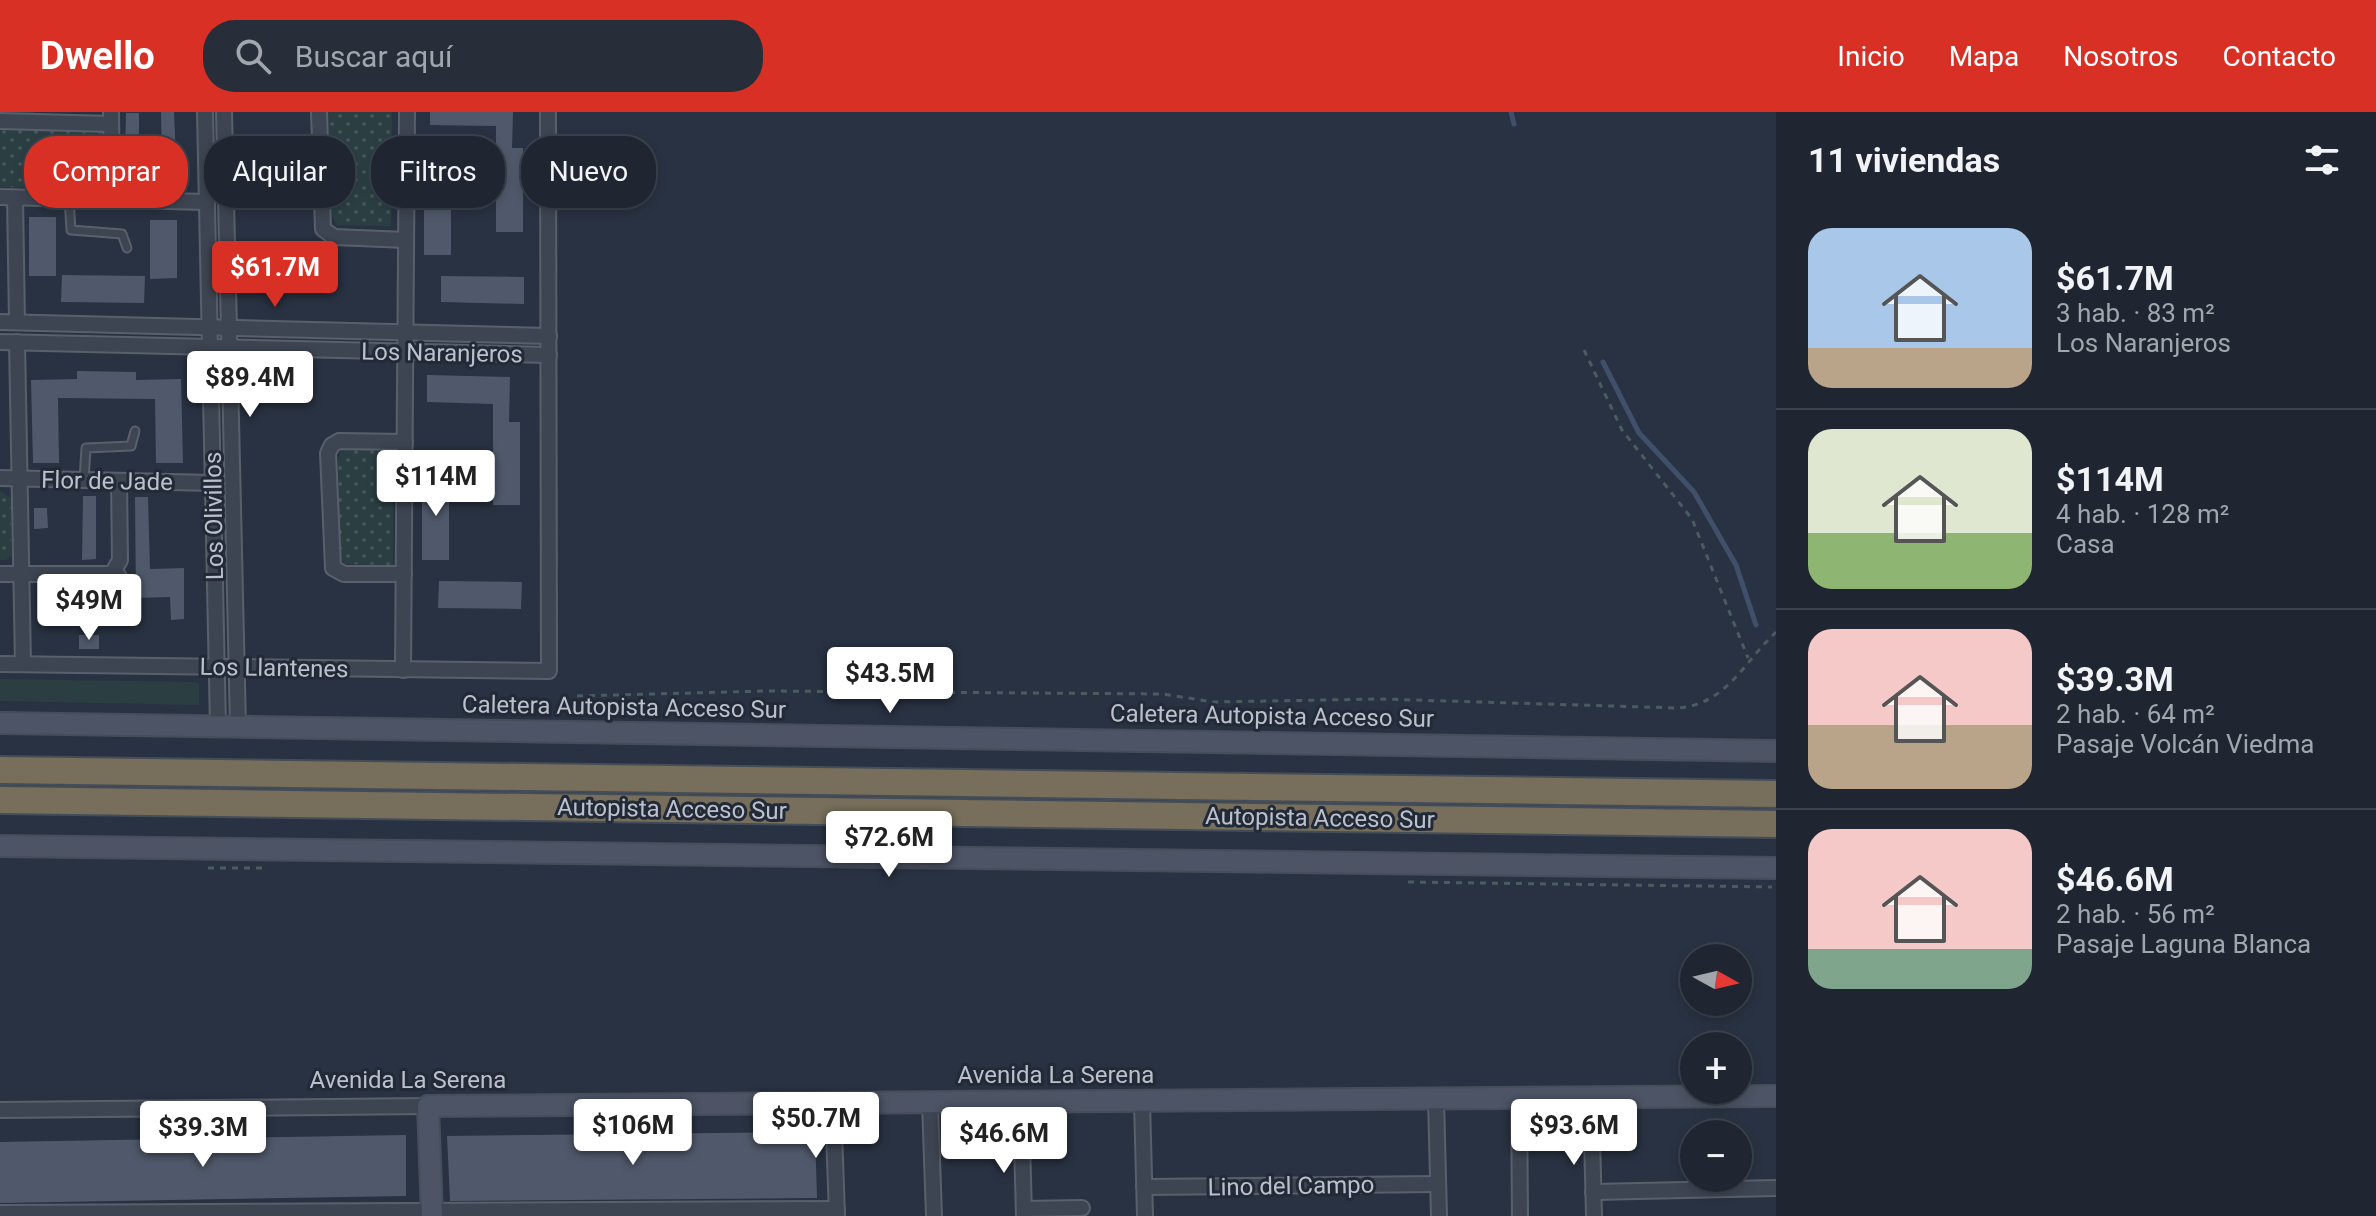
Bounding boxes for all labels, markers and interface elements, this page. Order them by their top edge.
search box [203,20,763,92]
text: Dwello [40,34,155,78]
icon: search [231,34,275,78]
text: Buscar aquí [295,39,452,74]
text: Inicio [1837,40,1905,73]
text: Mapa [1949,40,2019,73]
text: Nosotros [2063,40,2178,73]
text: Contacto [2222,40,2336,73]
chip: Comprar [24,136,188,208]
chip: Alquilar [204,136,355,208]
chip: Filtros [371,136,505,208]
chip: Nuevo [521,136,656,208]
icon: filters [2300,138,2344,182]
text: 11 viviendas [1808,140,2000,180]
pin: $61.7M [210,241,340,309]
text: $61.7M [230,252,320,282]
text: $61.7M [2056,258,2174,298]
icon: home [1872,260,1968,356]
text: 3 hab. · 83 m² [2056,298,2215,328]
text: Los Naranjeros [2056,328,2231,358]
street label: Los Naranjeros [361,338,523,368]
pin: $89.4M [185,351,315,419]
text: $89.4M [205,362,295,392]
pin: $114M [380,450,492,518]
street label: Los Olivillos [199,452,229,580]
text: $114M [2056,459,2164,499]
text: $114M [395,461,477,491]
icon: home [1872,461,1968,557]
street label: Flor de Jade [41,466,173,496]
text: 4 hab. · 128 m² [2056,499,2229,529]
text: Casa [2056,529,2115,559]
pin: $49M [42,574,136,642]
text: $49M [55,585,123,615]
pin: $43.5M [825,647,955,715]
street label: Los Llantenes [199,653,349,683]
text: $43.5M [845,658,935,688]
text: $39.3M [2056,659,2174,699]
icon: home [1872,661,1968,757]
street label: Caletera Autopista Acceso Sur [462,690,786,724]
street label: Caletera Autopista Acceso Sur [1110,699,1434,733]
text: 2 hab. · 64 m² [2056,699,2215,729]
text: Pasaje Volcán Viedma [2056,729,2314,759]
street label: Autopista Acceso Sur [557,793,787,825]
street label: Autopista Acceso Sur [1205,802,1435,834]
pin: $72.6M [824,811,954,879]
text: $72.6M [844,822,934,852]
text: $46.6M [2056,859,2174,899]
icon: home [1872,861,1968,957]
text: 2 hab. · 56 m² [2056,899,2215,929]
text: Pasaje Laguna Blanca [2056,929,2311,959]
north arrow [1680,944,1752,1016]
map controls [1680,944,1752,1192]
button: + [1680,1032,1752,1104]
street label: Avenida La Serena [958,1061,1154,1089]
street label: Avenida La Serena [310,1066,506,1094]
pin: $50.7M [751,1092,881,1160]
pin: $106M [577,1099,689,1167]
pin: $93.6M [1509,1099,1639,1167]
pin: $39.3M [138,1101,268,1169]
text: $50.7M [771,1103,861,1133]
pin: $46.6M [939,1107,1069,1175]
text: $106M [592,1110,674,1140]
text: $93.6M [1529,1110,1619,1140]
text: $39.3M [158,1112,248,1142]
text: $46.6M [959,1118,1049,1148]
button: − [1680,1120,1752,1192]
street label: Lino del Campo [1207,1171,1375,1201]

